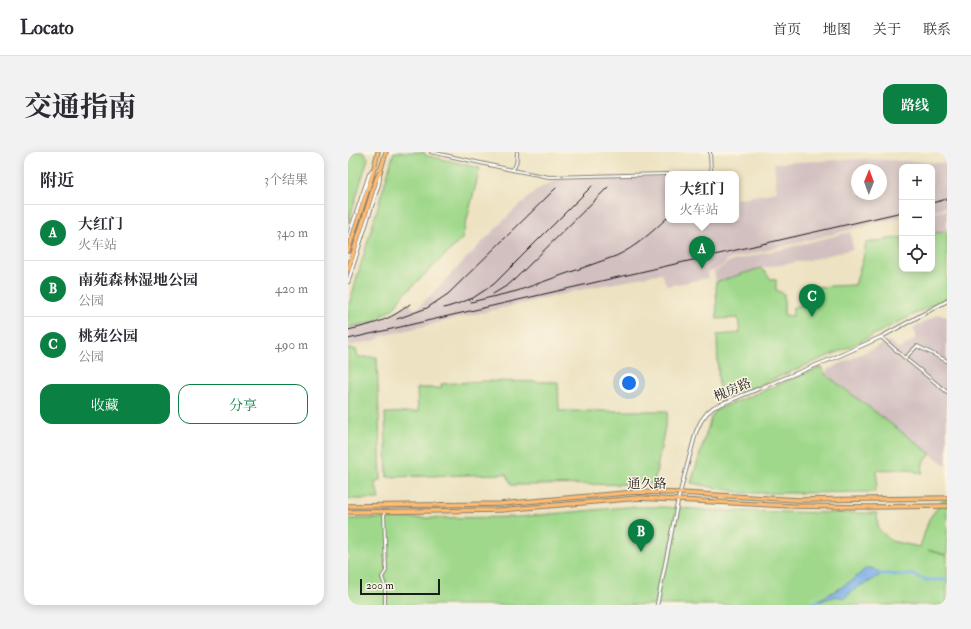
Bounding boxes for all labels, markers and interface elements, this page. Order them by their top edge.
text: Locato [20,16,74,40]
text: 首页 [773,21,801,38]
text: 地图 [823,21,851,38]
text: 关于 [873,21,901,38]
text: 联系 [923,21,951,38]
button: 路线 [883,84,947,124]
text: 交通指南 [24,90,136,125]
north arrow [851,164,887,200]
map controls [899,164,935,272]
button: + [899,164,935,200]
text: 附近 [40,170,74,191]
popup [665,171,739,223]
text: 3个结果 [264,172,308,188]
text: 大红门 [679,180,725,199]
button: − [899,200,935,236]
text: 火车站 [679,202,719,218]
text: 大红门 [78,215,123,234]
text: A [49,225,57,241]
text: 340 m [277,225,308,241]
pin: A [689,236,715,269]
button: locate [899,236,935,272]
text: 火车站 [78,237,117,253]
text: 南苑森林湿地公园 [78,271,198,290]
text: B [49,281,57,297]
text: 420 m [275,281,308,297]
pin: C [799,284,825,317]
text: 公园 [78,293,104,309]
text: 桃苑公园 [78,327,138,346]
text: C [48,337,58,353]
text: 490 m [275,337,308,353]
text: 公园 [78,349,104,365]
your location [619,373,639,393]
street label: 槐房路 [711,375,753,405]
button: 收藏 [40,384,170,424]
button: 分享 [178,384,308,424]
street label: 通久路 [627,476,667,492]
pin: B [628,519,654,552]
scale bar [360,577,440,596]
text: 200 m [366,579,394,592]

